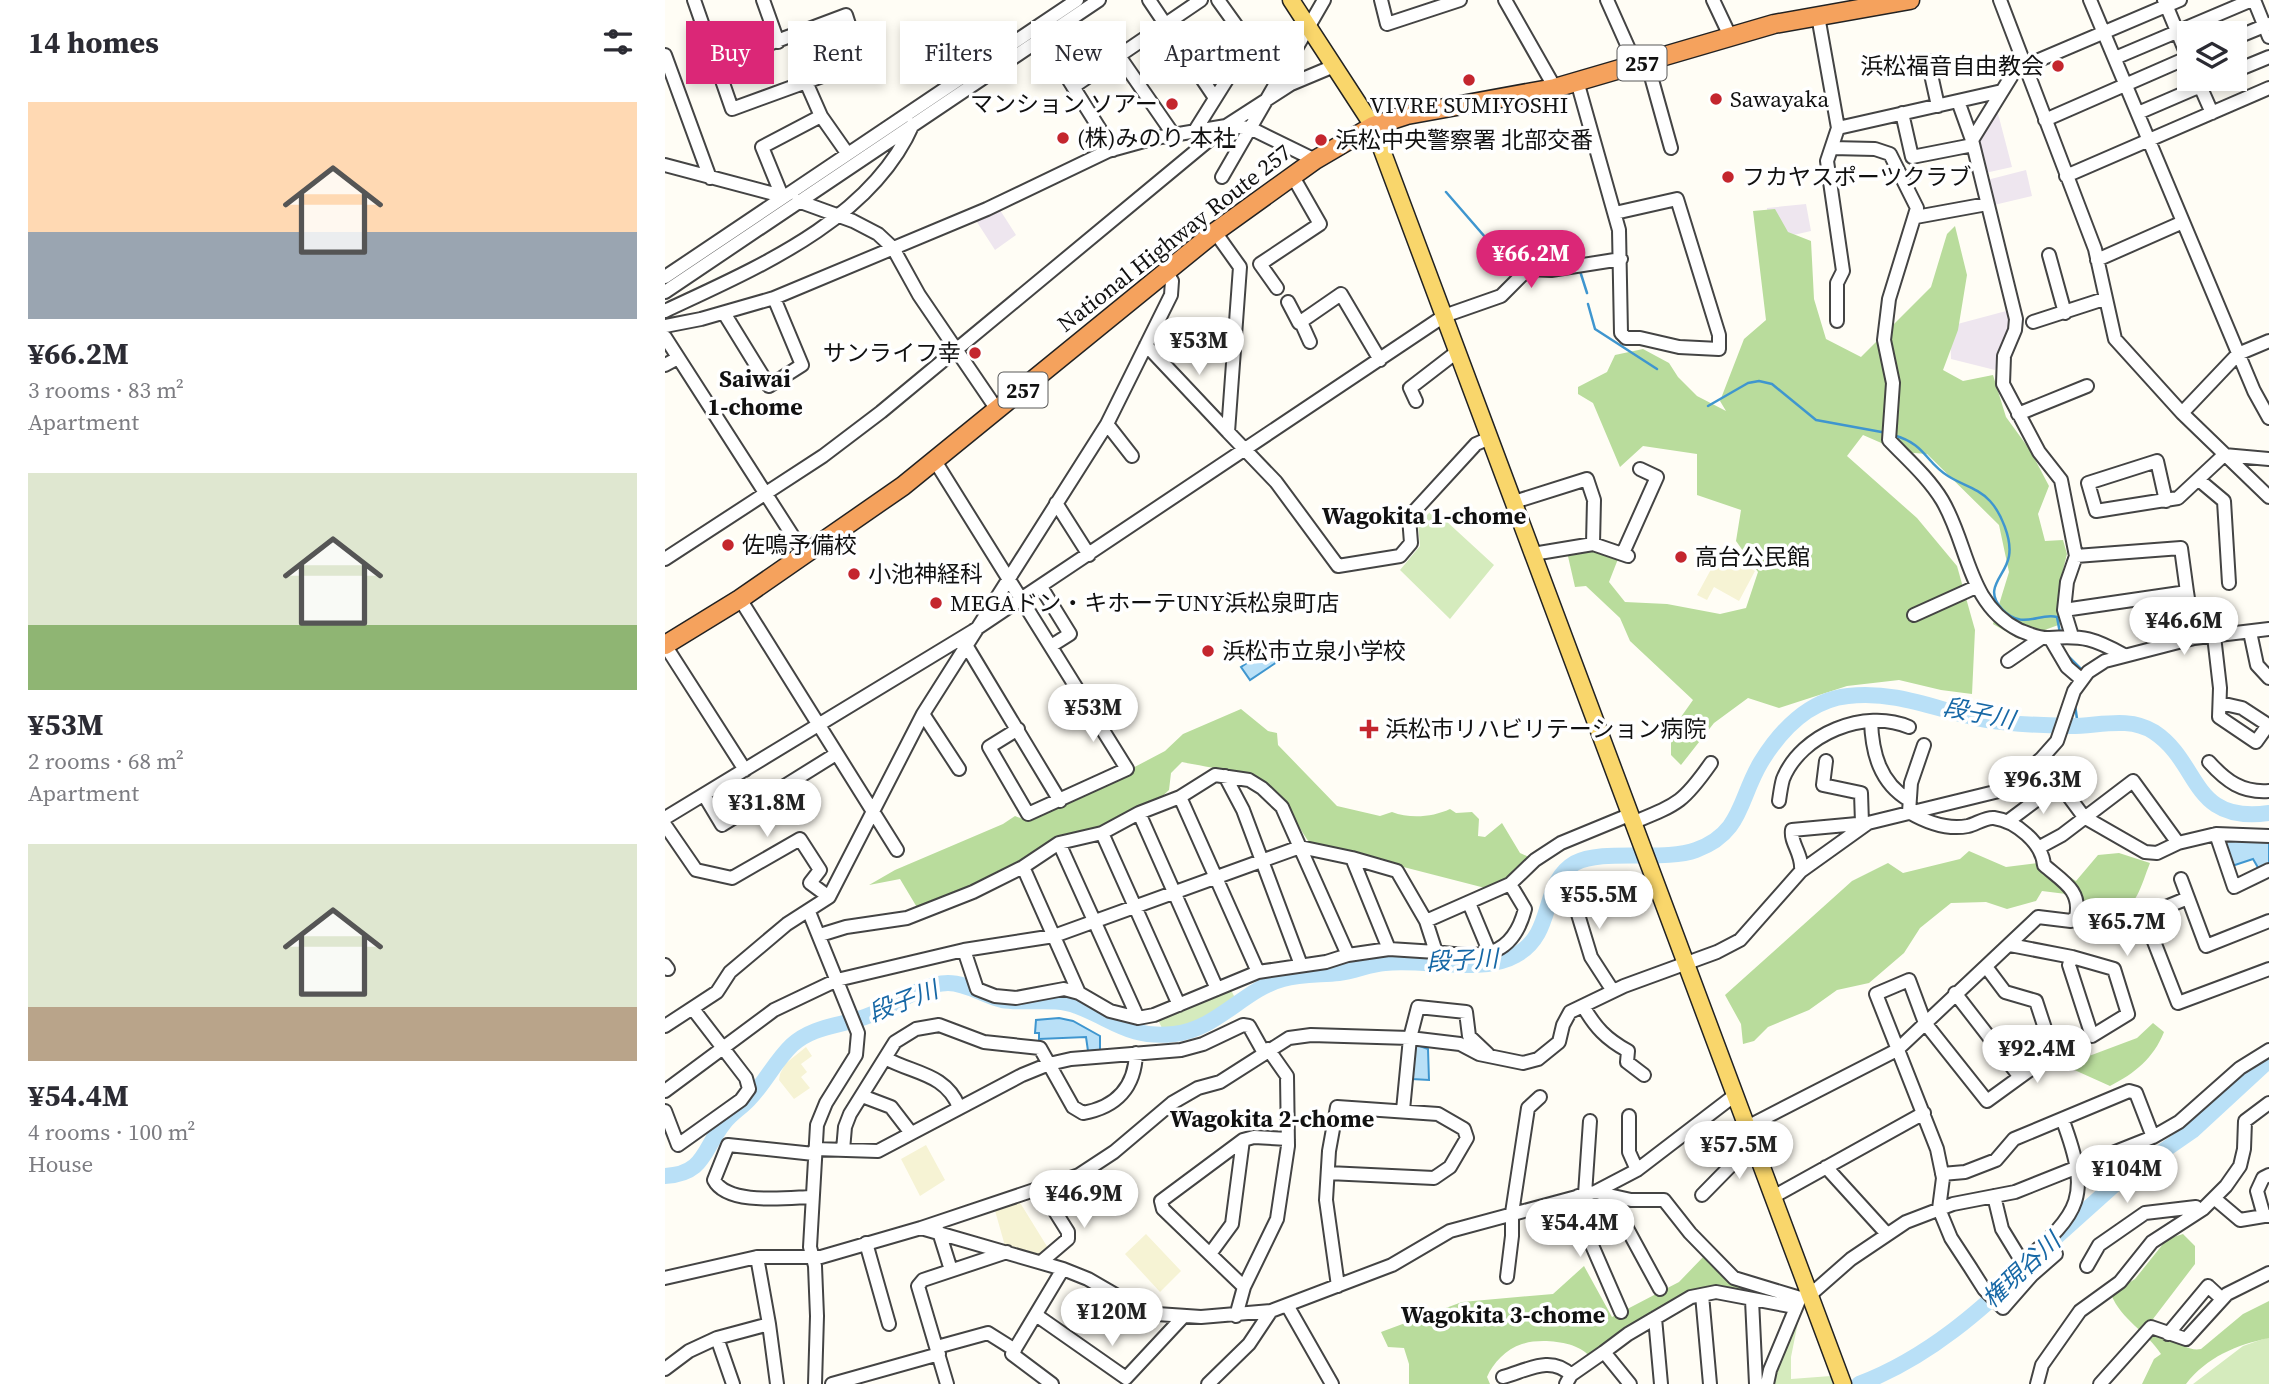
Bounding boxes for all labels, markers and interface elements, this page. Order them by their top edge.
chip: Buy [686,21,774,84]
chip: Rent [788,21,886,84]
chip: Filters [900,21,1017,84]
chip: New [1031,21,1126,84]
chip: Apartment [1140,21,1304,84]
map controls [2177,21,2247,91]
button: layers [2177,21,2247,91]
text: 14 homes [28,22,159,63]
icon: filters [599,23,637,61]
road number: 257 [1618,46,1667,80]
place label: 浜松福音自由教会 [1860,50,2044,82]
marker: 浜松福音自由教会 [2050,58,2066,74]
marker: VIVRE SUMIYOSHI [1461,72,1477,88]
place label: Sawayaka [1730,83,1829,115]
place label: マンション ソアー [970,88,1158,120]
place label: VIVRE SUMIYOSHI [1370,89,1568,121]
marker: Sawayaka [1708,91,1724,107]
marker: マンション ソアー [1164,96,1180,112]
place label: (株)みのり 本社 [1077,122,1236,154]
place label: 浜松中央警察署 北部交番 [1335,124,1593,156]
marker: (株)みのり 本社 [1055,130,1071,146]
marker: 浜松中央警察署 北部交番 [1313,132,1329,148]
street label: National Highway Route 257 [1051,137,1297,339]
icon: home [270,147,396,273]
place label: フカヤスポーツクラブ [1742,161,1972,193]
marker: フカヤスポーツクラブ [1720,169,1736,185]
pin: ¥66.2M [1474,230,1588,290]
text: ¥66.2M [1492,237,1570,269]
pin: ¥53M [1158,318,1240,377]
text: ¥53M [1170,324,1228,356]
text: ¥66.2M [28,333,129,374]
place label: サンライフ幸 [823,337,961,369]
marker: サンライフ幸 [967,345,983,361]
district label: Saiwai 1-chome [707,362,803,423]
road number: 257 [999,372,1047,408]
text: 3 rooms · 83 m² [28,374,184,406]
text: Apartment [28,406,139,438]
district label: Wagokita 1-chome [1322,499,1526,532]
icon: home [270,518,396,644]
place label: 佐鳴予備校 [742,529,857,561]
marker: 佐鳴予備校 [720,537,736,553]
place label: 高台公民館 [1695,541,1810,573]
marker: 高台公民館 [1673,549,1689,565]
place label: 小池神経科 [868,558,983,590]
marker: 小池神経科 [846,566,862,582]
place label: MEGAドン・キホーテUNY浜松泉町店 [950,587,1339,619]
marker: MEGAドン・キホーテUNY浜松泉町店 [928,595,944,611]
pin: ¥46.6M [2127,598,2241,657]
text: ¥46.6M [2145,604,2223,636]
place label: 浜松市立泉小学校 [1222,635,1406,667]
marker: 浜松市立泉小学校 [1200,643,1216,659]
pin: ¥53M [1052,684,1134,744]
water label: 段子川 [1941,690,2020,737]
text: ¥53M [1064,691,1122,723]
text: ¥53M [28,704,104,745]
place label: 浜松市リハビリテーション病院 [1385,713,1707,745]
marker: 浜松市リハビリテーション病院 [1359,719,1379,739]
text: 2 rooms · 68 m² [28,745,184,777]
pin: ¥96.3M [1986,756,2100,816]
text: ¥96.3M [2004,763,2082,795]
text: Apartment [28,777,139,809]
pin: ¥31.8M [710,780,824,839]
text: ¥31.8M [728,786,806,818]
pin: ¥55.5M [1542,872,1656,931]
text: ¥55.5M [1560,878,1638,910]
icon: home [270,889,396,1015]
pin: ¥65.7M [2070,898,2184,958]
text: ¥65.7M [2088,905,2166,937]
water label: 段子川 [1425,941,1502,978]
water label: 段子川 [863,972,945,1029]
pin: ¥92.4M [1980,1026,2094,1085]
text: ¥92.4M [1998,1032,2076,1064]
text: ¥54.4M [28,1075,129,1116]
district label: Wagokita 2-chome [1170,1102,1374,1135]
text: 4 rooms · 100 m² [28,1116,195,1148]
pin: ¥57.5M [1682,1122,1796,1181]
text: ¥57.5M [1700,1128,1778,1160]
pin: ¥104M [2078,1146,2176,1205]
text: House [28,1148,93,1180]
text: ¥104M [2092,1152,2162,1184]
pin: ¥46.9M [1027,1170,1141,1230]
text: ¥46.9M [1045,1177,1123,1209]
pin: ¥54.4M [1523,1200,1637,1259]
text: ¥54.4M [1541,1206,1619,1238]
water label: 権現谷川 [1975,1223,2070,1315]
pin: ¥120M [1063,1288,1161,1348]
text: ¥120M [1077,1295,1147,1327]
district label: Wagokita 3-chome [1401,1298,1605,1331]

